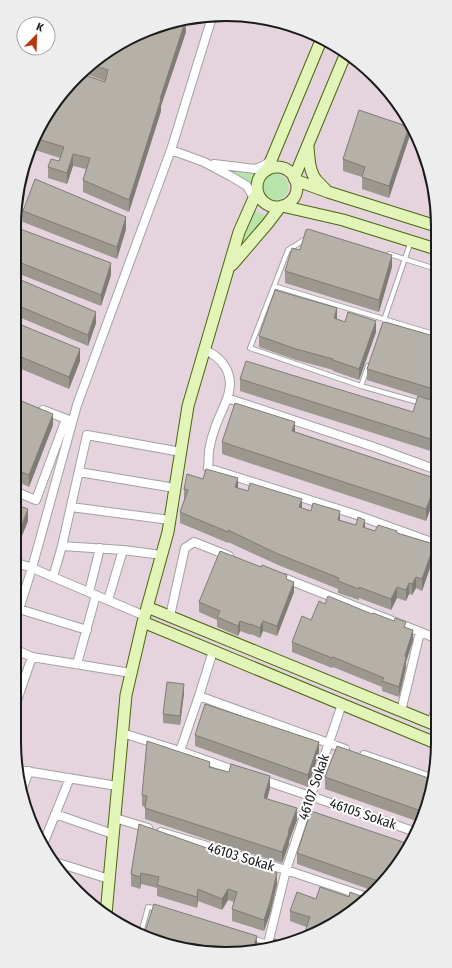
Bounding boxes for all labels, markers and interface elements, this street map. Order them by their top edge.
north arrow [16,16,56,56]
text: K [34,20,46,35]
street label: 46107 Sokak [295,751,333,822]
street label: 46105 Sokak [327,795,399,834]
street label: 46103 Sokak [205,839,277,875]

